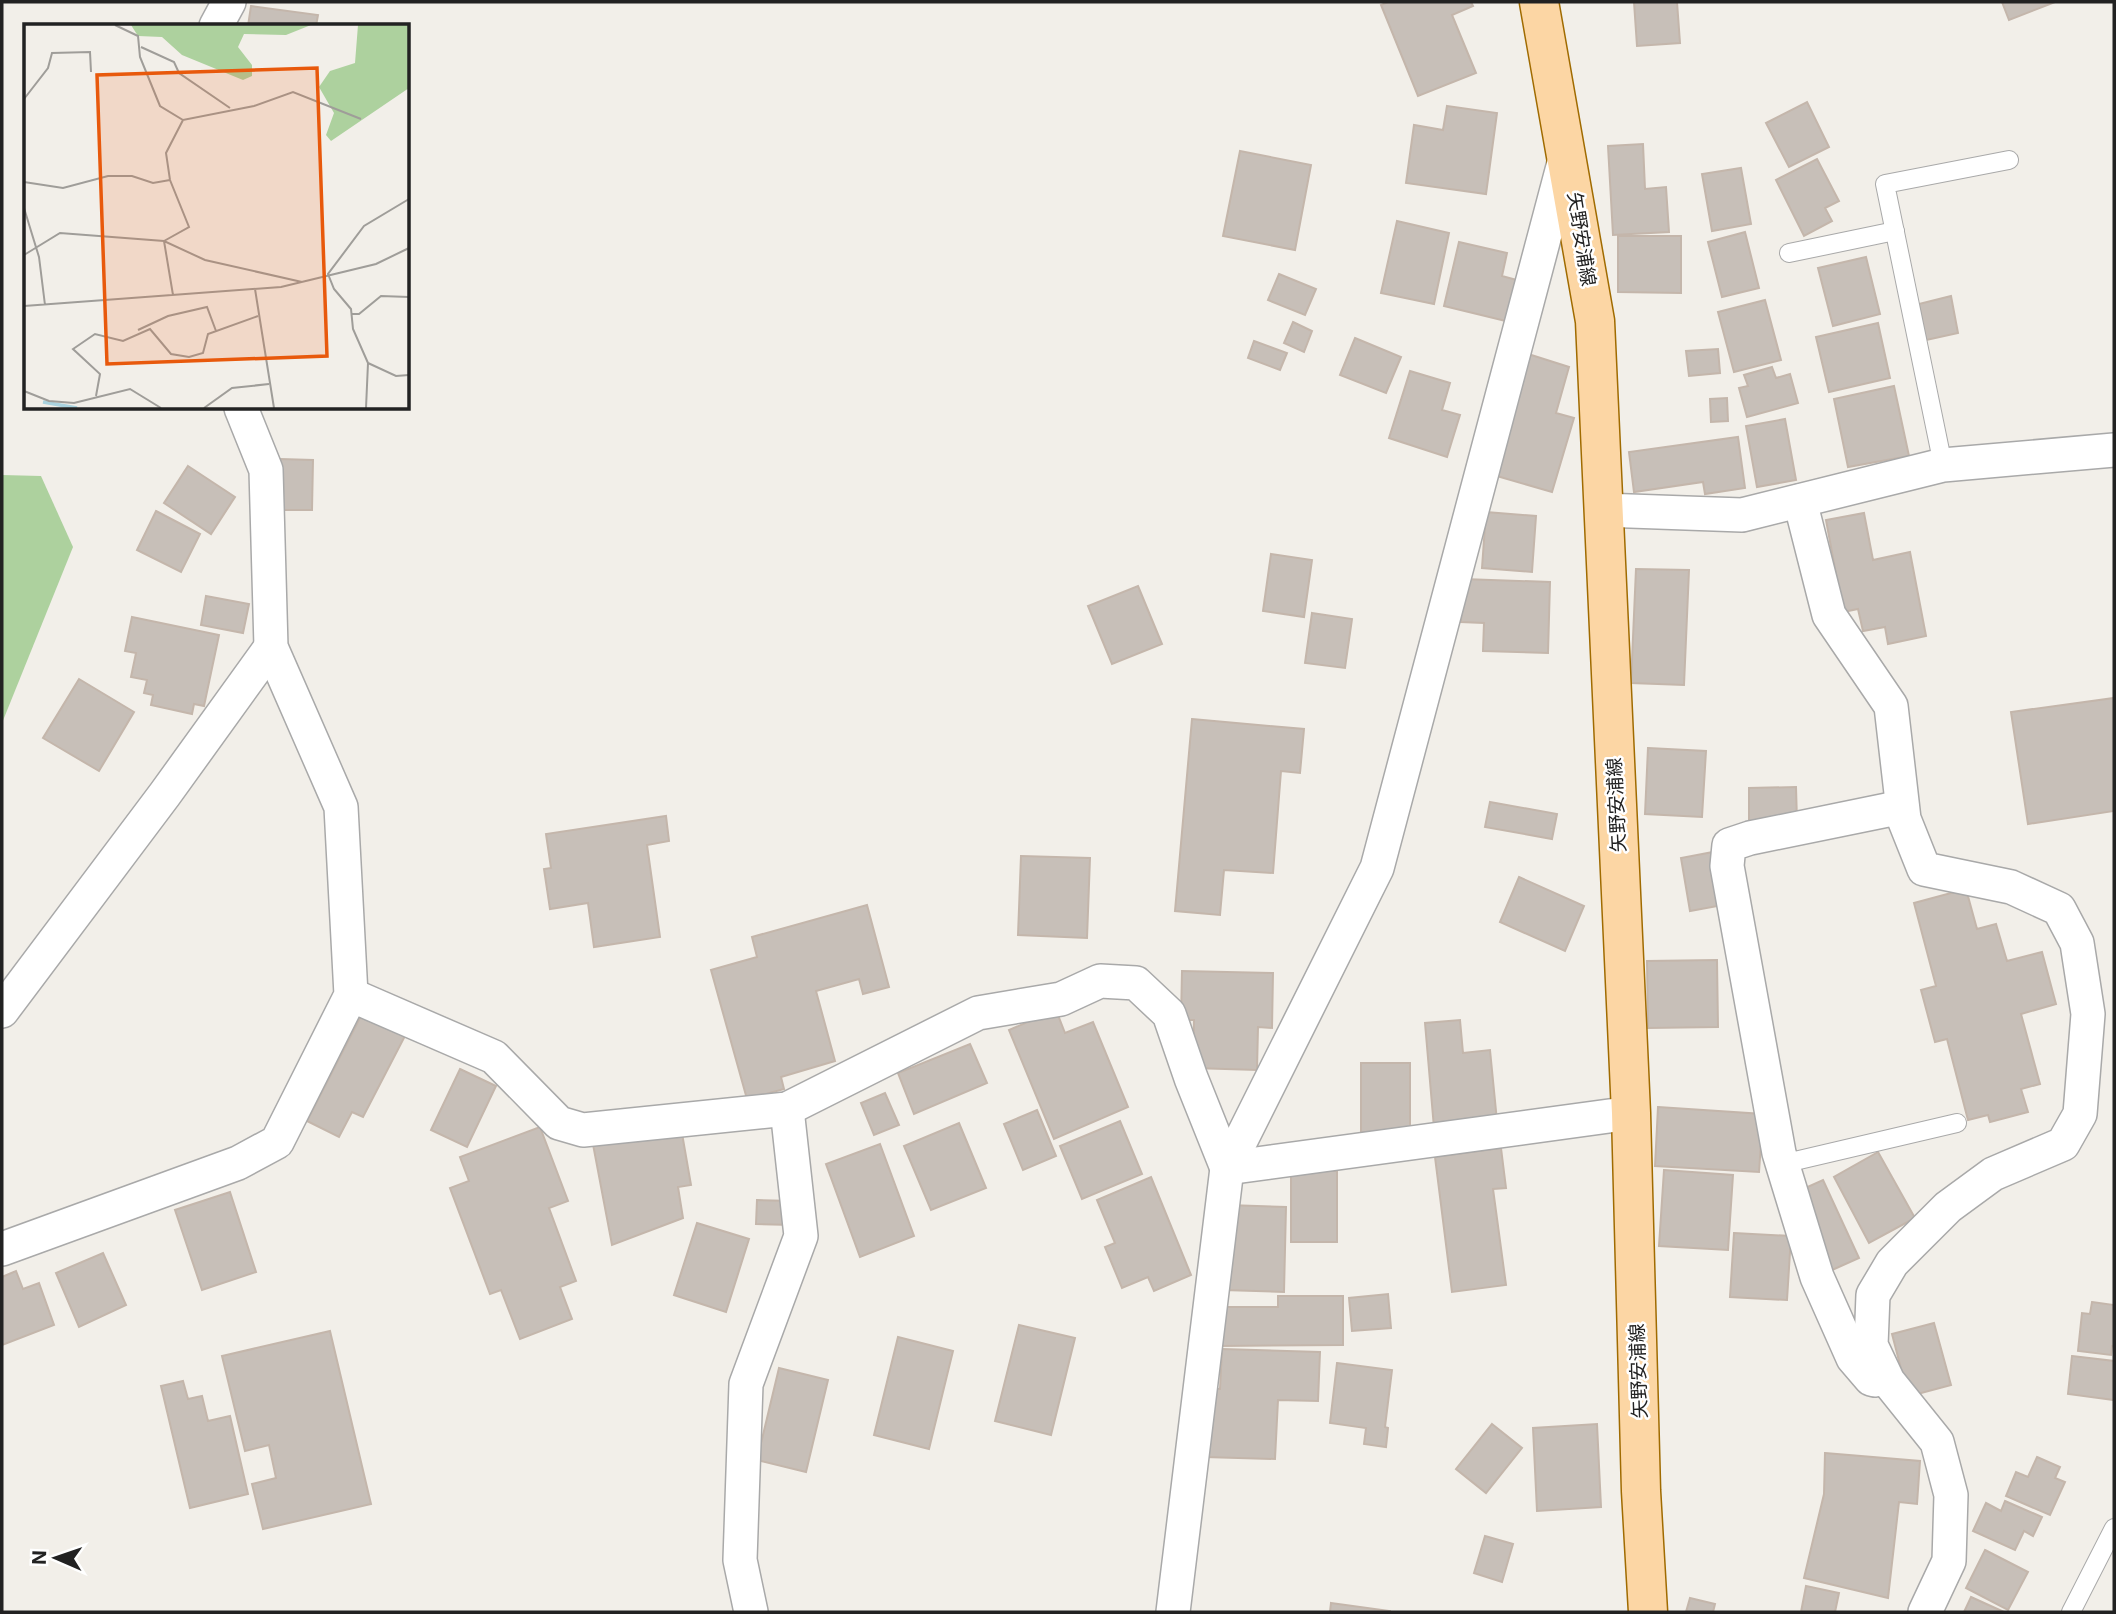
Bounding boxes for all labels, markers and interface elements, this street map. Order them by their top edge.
inset map [24,24,410,410]
street label: 矢野安浦線 [1563,190,1600,288]
street label: 矢野安浦線 [1603,757,1630,853]
street label: 矢野安浦線 [1625,1323,1652,1419]
north arrow [21,1523,91,1593]
text: N [28,1550,51,1565]

